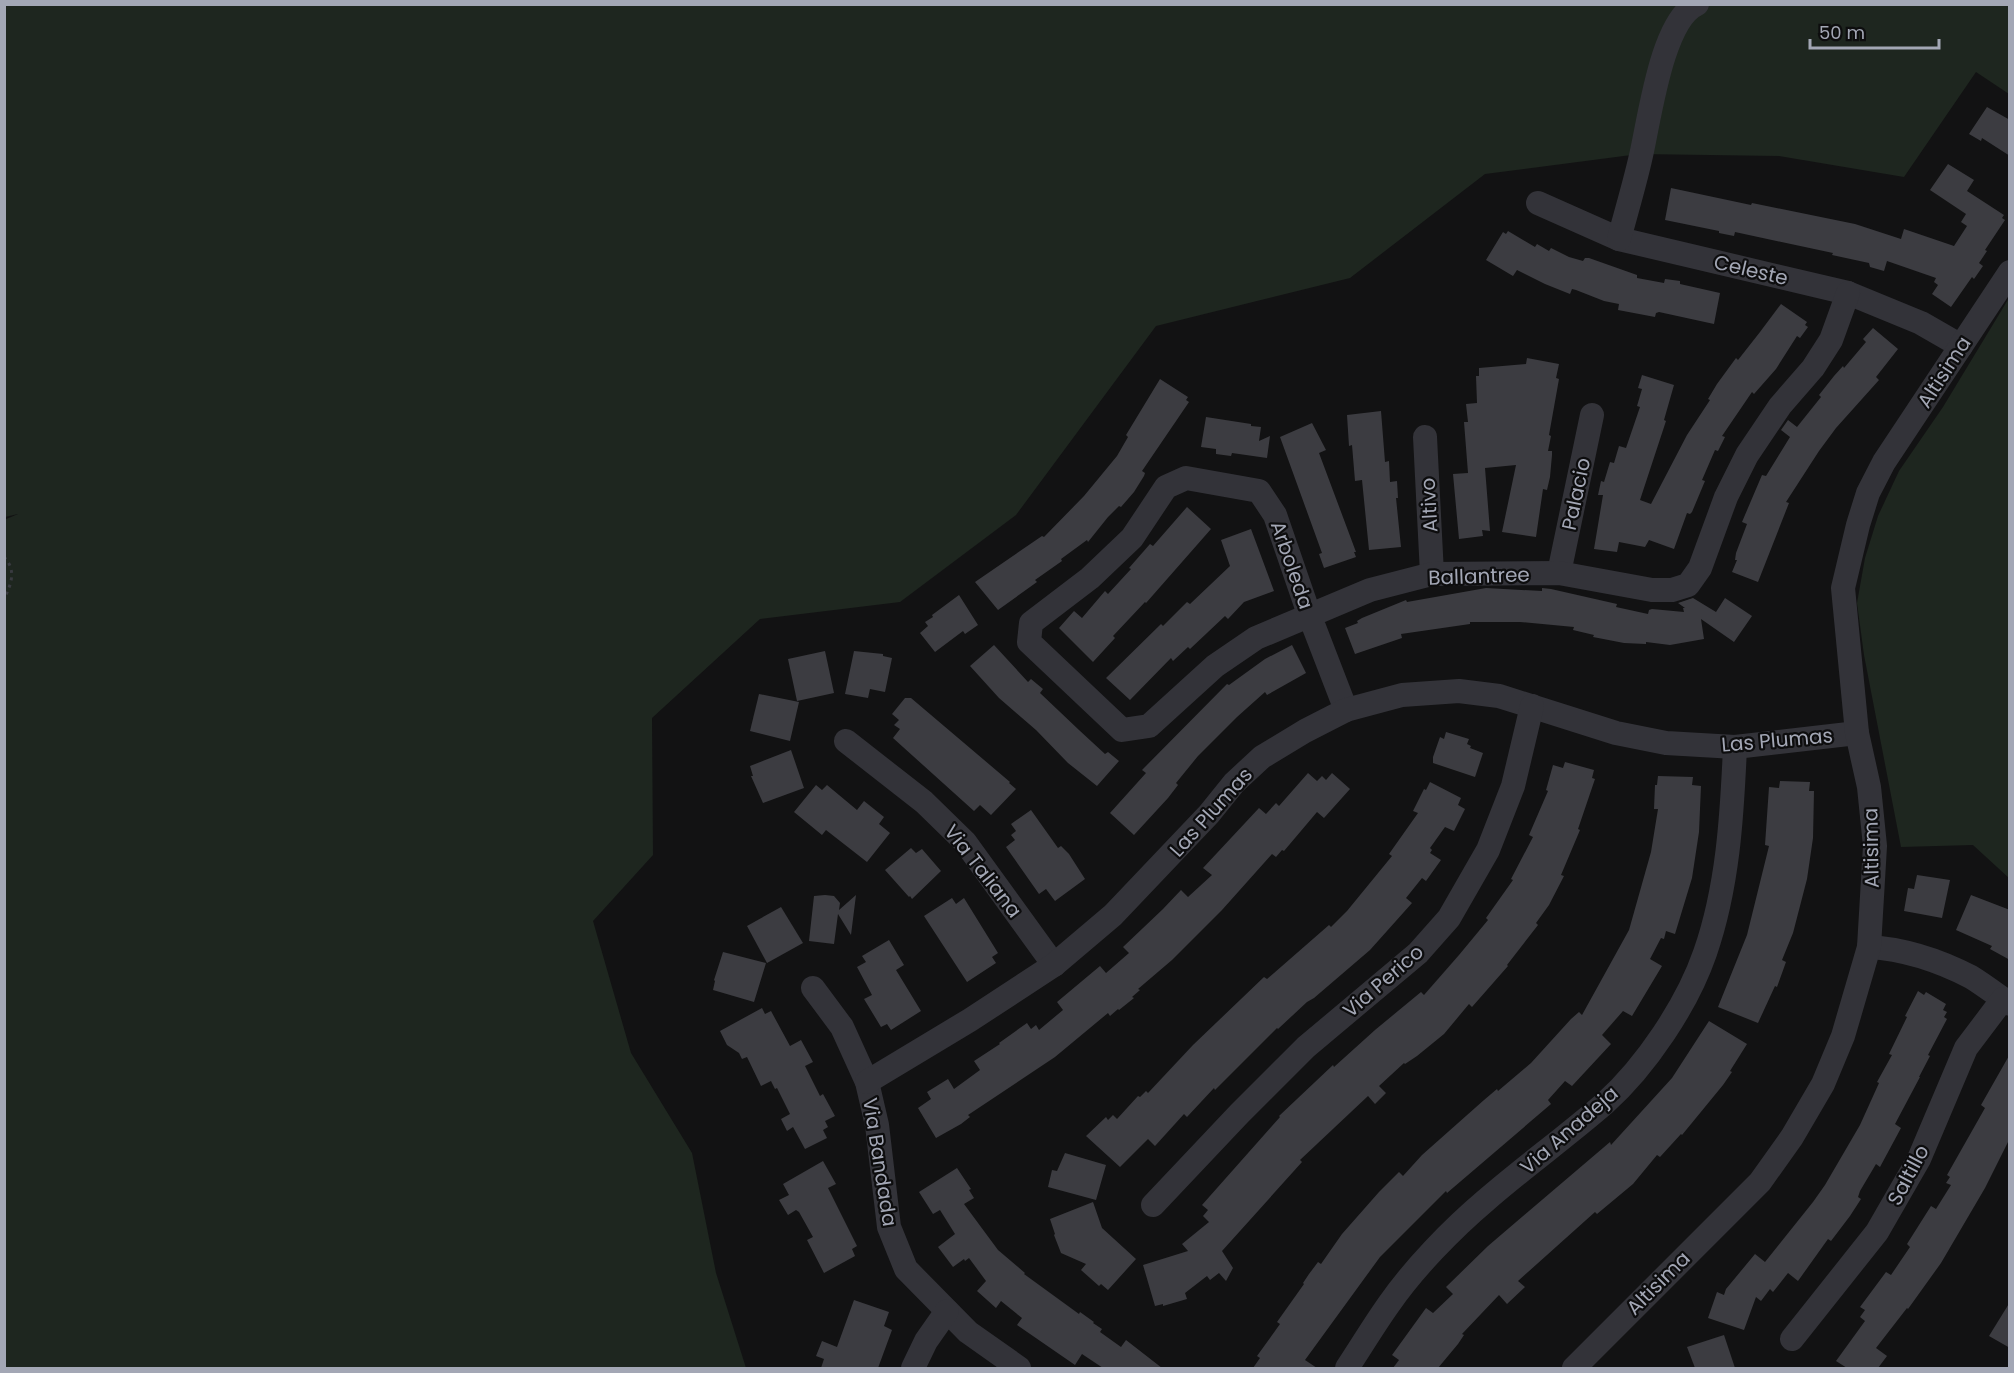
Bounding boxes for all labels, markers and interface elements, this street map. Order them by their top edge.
scale bar [1810,12,1939,50]
text: 50 m [1819,20,1865,45]
street label: Celeste [1711,248,1791,292]
street label: Altisima [1910,331,1978,413]
street label: Palacio [1555,455,1597,533]
street label: Altivo [1414,477,1444,533]
street label: Arboleda [1264,517,1320,613]
street label: Ballantree [1428,560,1530,592]
street label: Las Plumas [1720,721,1834,759]
street label: Las Plumas [1163,761,1259,863]
street label: Altisima [1856,808,1886,888]
street label: Via Taliana [938,819,1028,923]
street label: Via Perico [1337,938,1429,1024]
street label: Via Anadeja [1514,1080,1624,1180]
street label: Via Bandada [856,1096,904,1228]
street label: Saltillo [1880,1140,1936,1210]
street label: Altisima [1620,1245,1696,1321]

